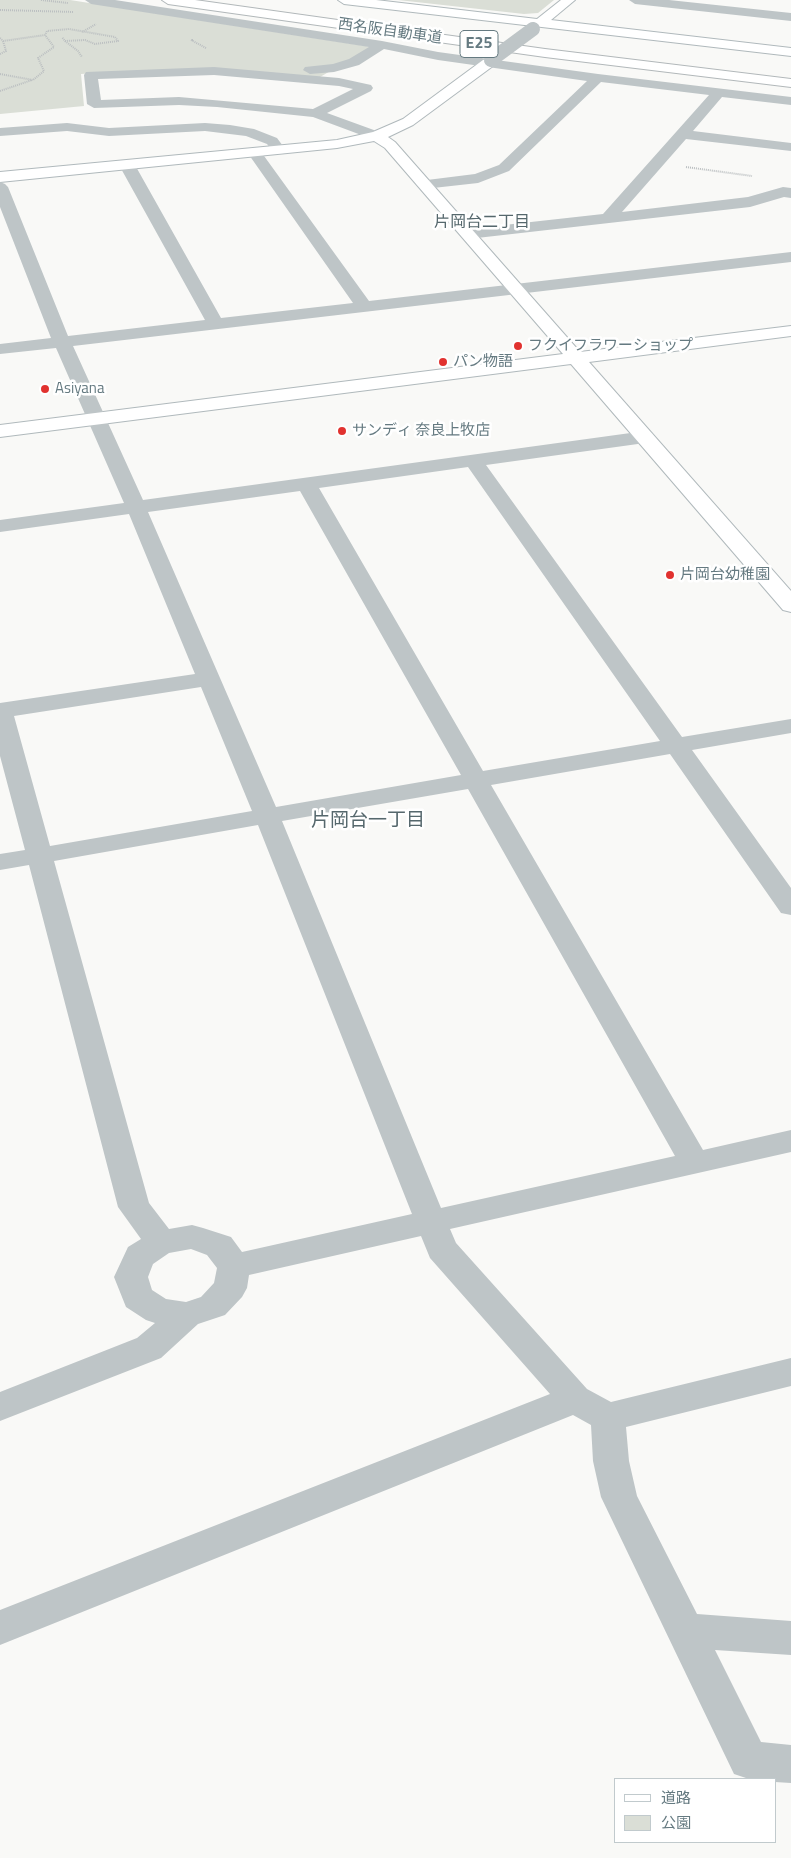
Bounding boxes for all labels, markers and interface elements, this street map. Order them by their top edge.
street label: 西名阪自動車道 [337,16,443,48]
road number: E25 [460,31,498,58]
district label: 片岡台二丁目 [434,213,530,233]
place label: フクイフラワーショップ [528,337,693,355]
marker: フクイフラワーショップ [512,340,524,352]
place label: パン物語 [453,353,513,371]
marker: パン物語 [437,356,449,368]
place label: Asiyana [55,380,104,398]
marker: Asiyana [39,383,51,395]
place label: サンディ 奈良上牧店 [352,422,490,440]
marker: サンディ 奈良上牧店 [336,425,348,437]
place label: 片岡台幼稚園 [680,566,770,584]
marker: 片岡台幼稚園 [664,569,676,581]
district label: 片岡台一丁目 [311,810,425,832]
legend [614,1778,776,1843]
text: 道路 [661,1786,691,1809]
text: 公園 [661,1811,691,1834]

